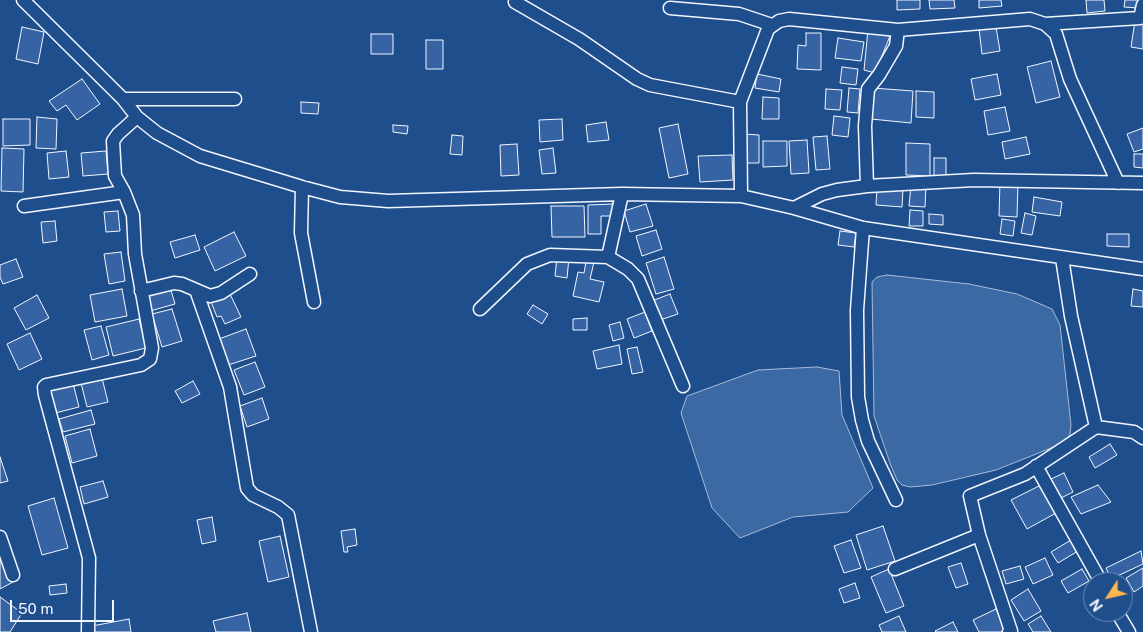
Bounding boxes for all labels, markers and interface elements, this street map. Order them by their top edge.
north arrow [1083,572,1133,622]
scale bar [12,590,116,622]
text: N [1087,596,1106,614]
text: 50 m [18,600,53,617]

